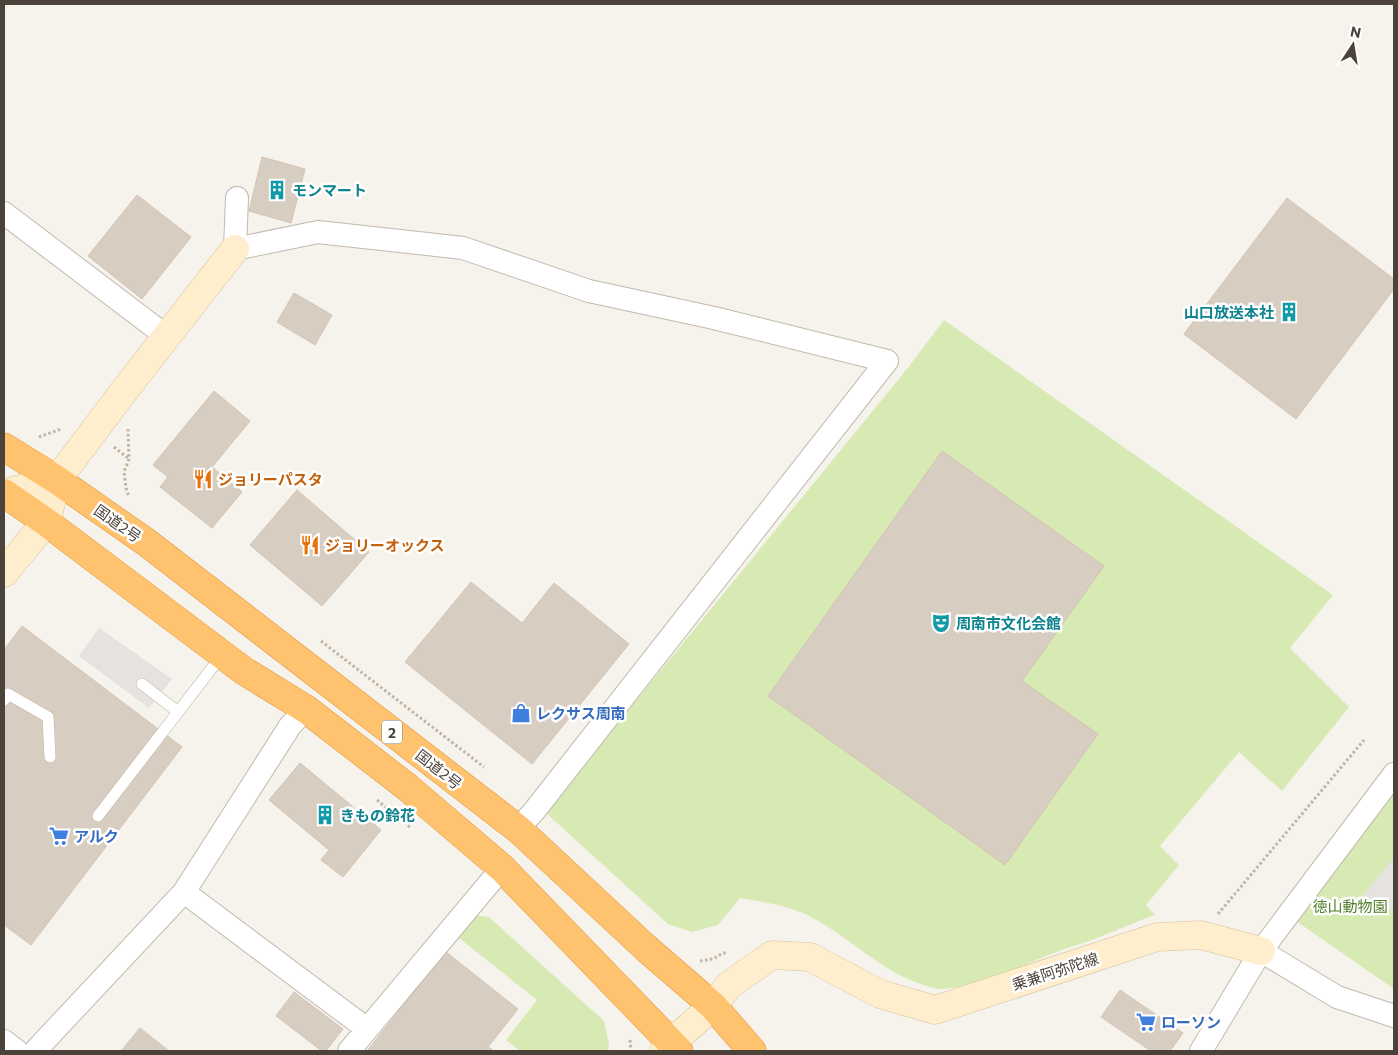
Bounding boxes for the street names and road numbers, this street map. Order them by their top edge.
street label: 国道2号 [91,500,145,546]
road number: 2 [382,720,402,744]
street label: 国道2号 [412,745,466,793]
street label: 乗兼阿弥陀線 [1009,949,1101,993]

